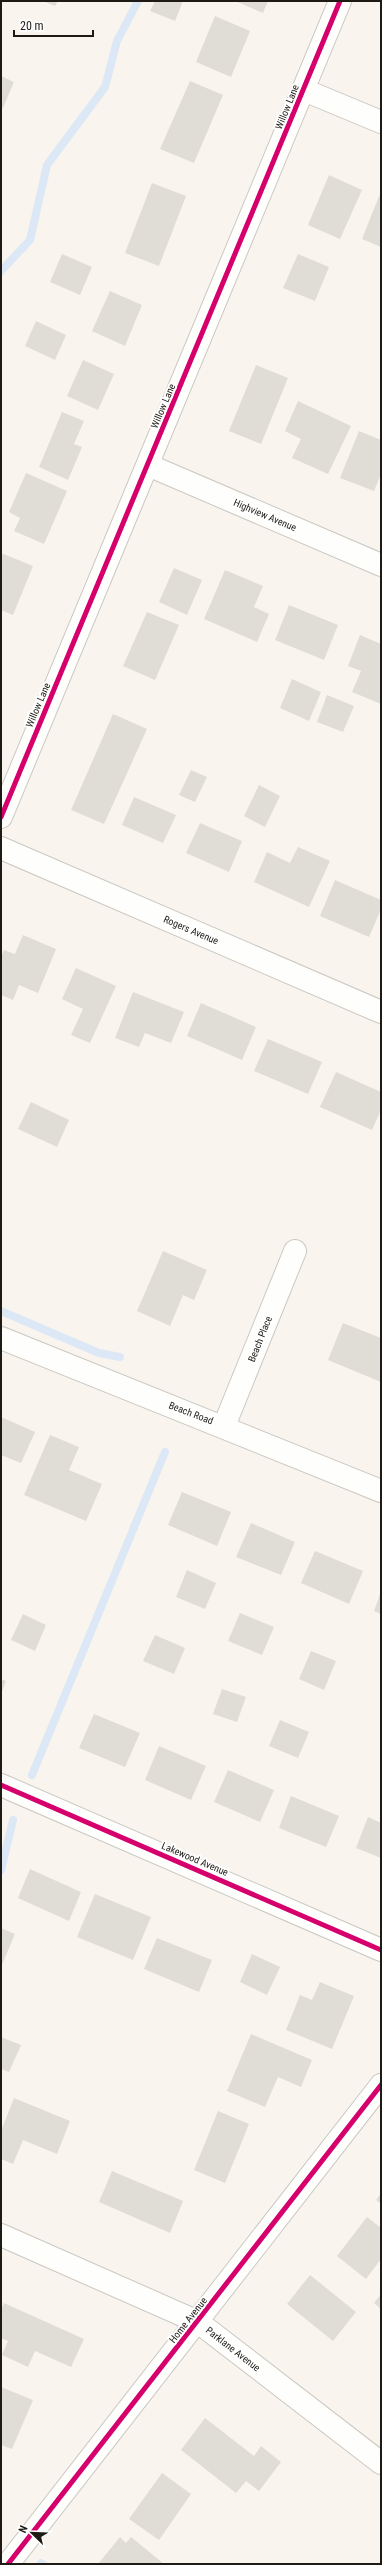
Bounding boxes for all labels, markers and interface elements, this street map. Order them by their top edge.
scale bar [14,12,93,38]
text: 20 m [20,19,44,33]
street label: Willow Lane [273,83,301,131]
street label: Willow Lane [149,382,177,430]
street label: Highview Avenue [232,497,298,533]
street label: Willow Lane [24,681,52,729]
street label: Rogers Avenue [162,913,220,947]
street label: Beach Place [246,1314,274,1364]
street label: Beach Road [167,1399,215,1427]
street label: Lakewood Avenue [160,1840,230,1878]
street label: Home Avenue [167,2295,209,2345]
street label: Parklane Avenue [204,2324,262,2374]
north arrow [12,2513,52,2553]
text: N [16,2523,31,2535]

